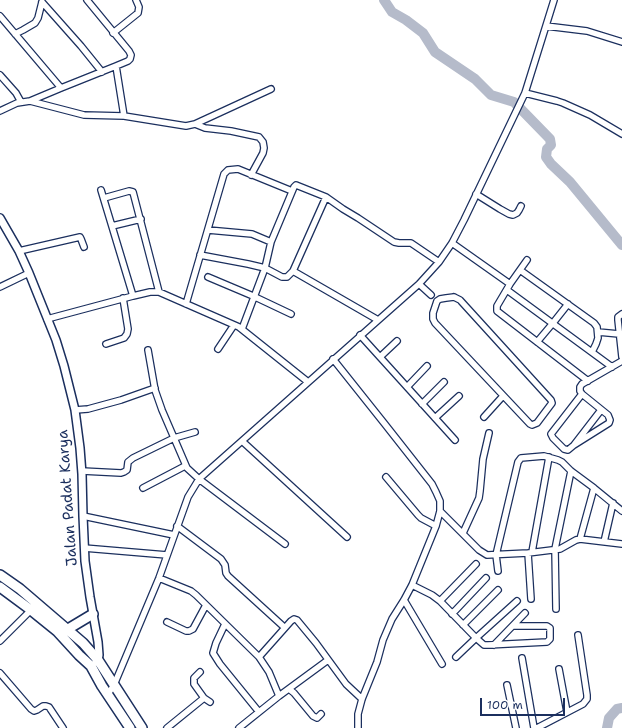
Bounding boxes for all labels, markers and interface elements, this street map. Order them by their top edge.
street label: Jalan Padat Karya [54,429,82,567]
scale bar [482,690,567,716]
text: 100 m [487,697,523,713]

